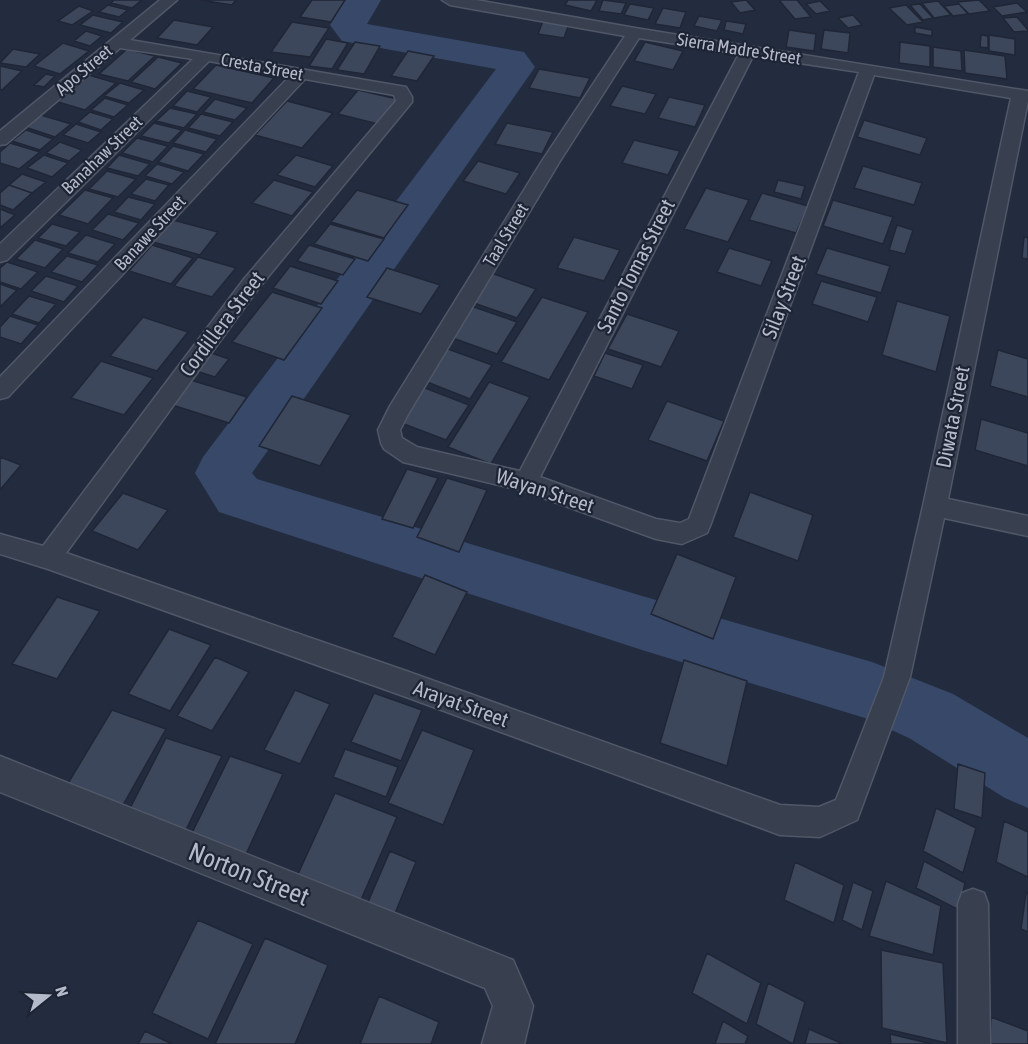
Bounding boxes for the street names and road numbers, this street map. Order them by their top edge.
street label: Sierra Madre Street [676,28,803,69]
street label: Apo Street [51,40,116,99]
street label: Cresta Street [219,48,305,85]
street label: Banahaw Street [57,111,146,198]
street label: Banawe Street [110,191,190,274]
street label: Santo Tomas Street [591,195,679,336]
street label: Taal Street [479,199,533,270]
street label: Silay Street [756,252,810,341]
street label: Cordillera Street [174,266,268,381]
street label: Diwata Street [930,364,974,470]
street label: Wayan Street [493,463,597,517]
street label: Arayat Street [411,675,512,731]
street label: Norton Street [184,836,314,912]

